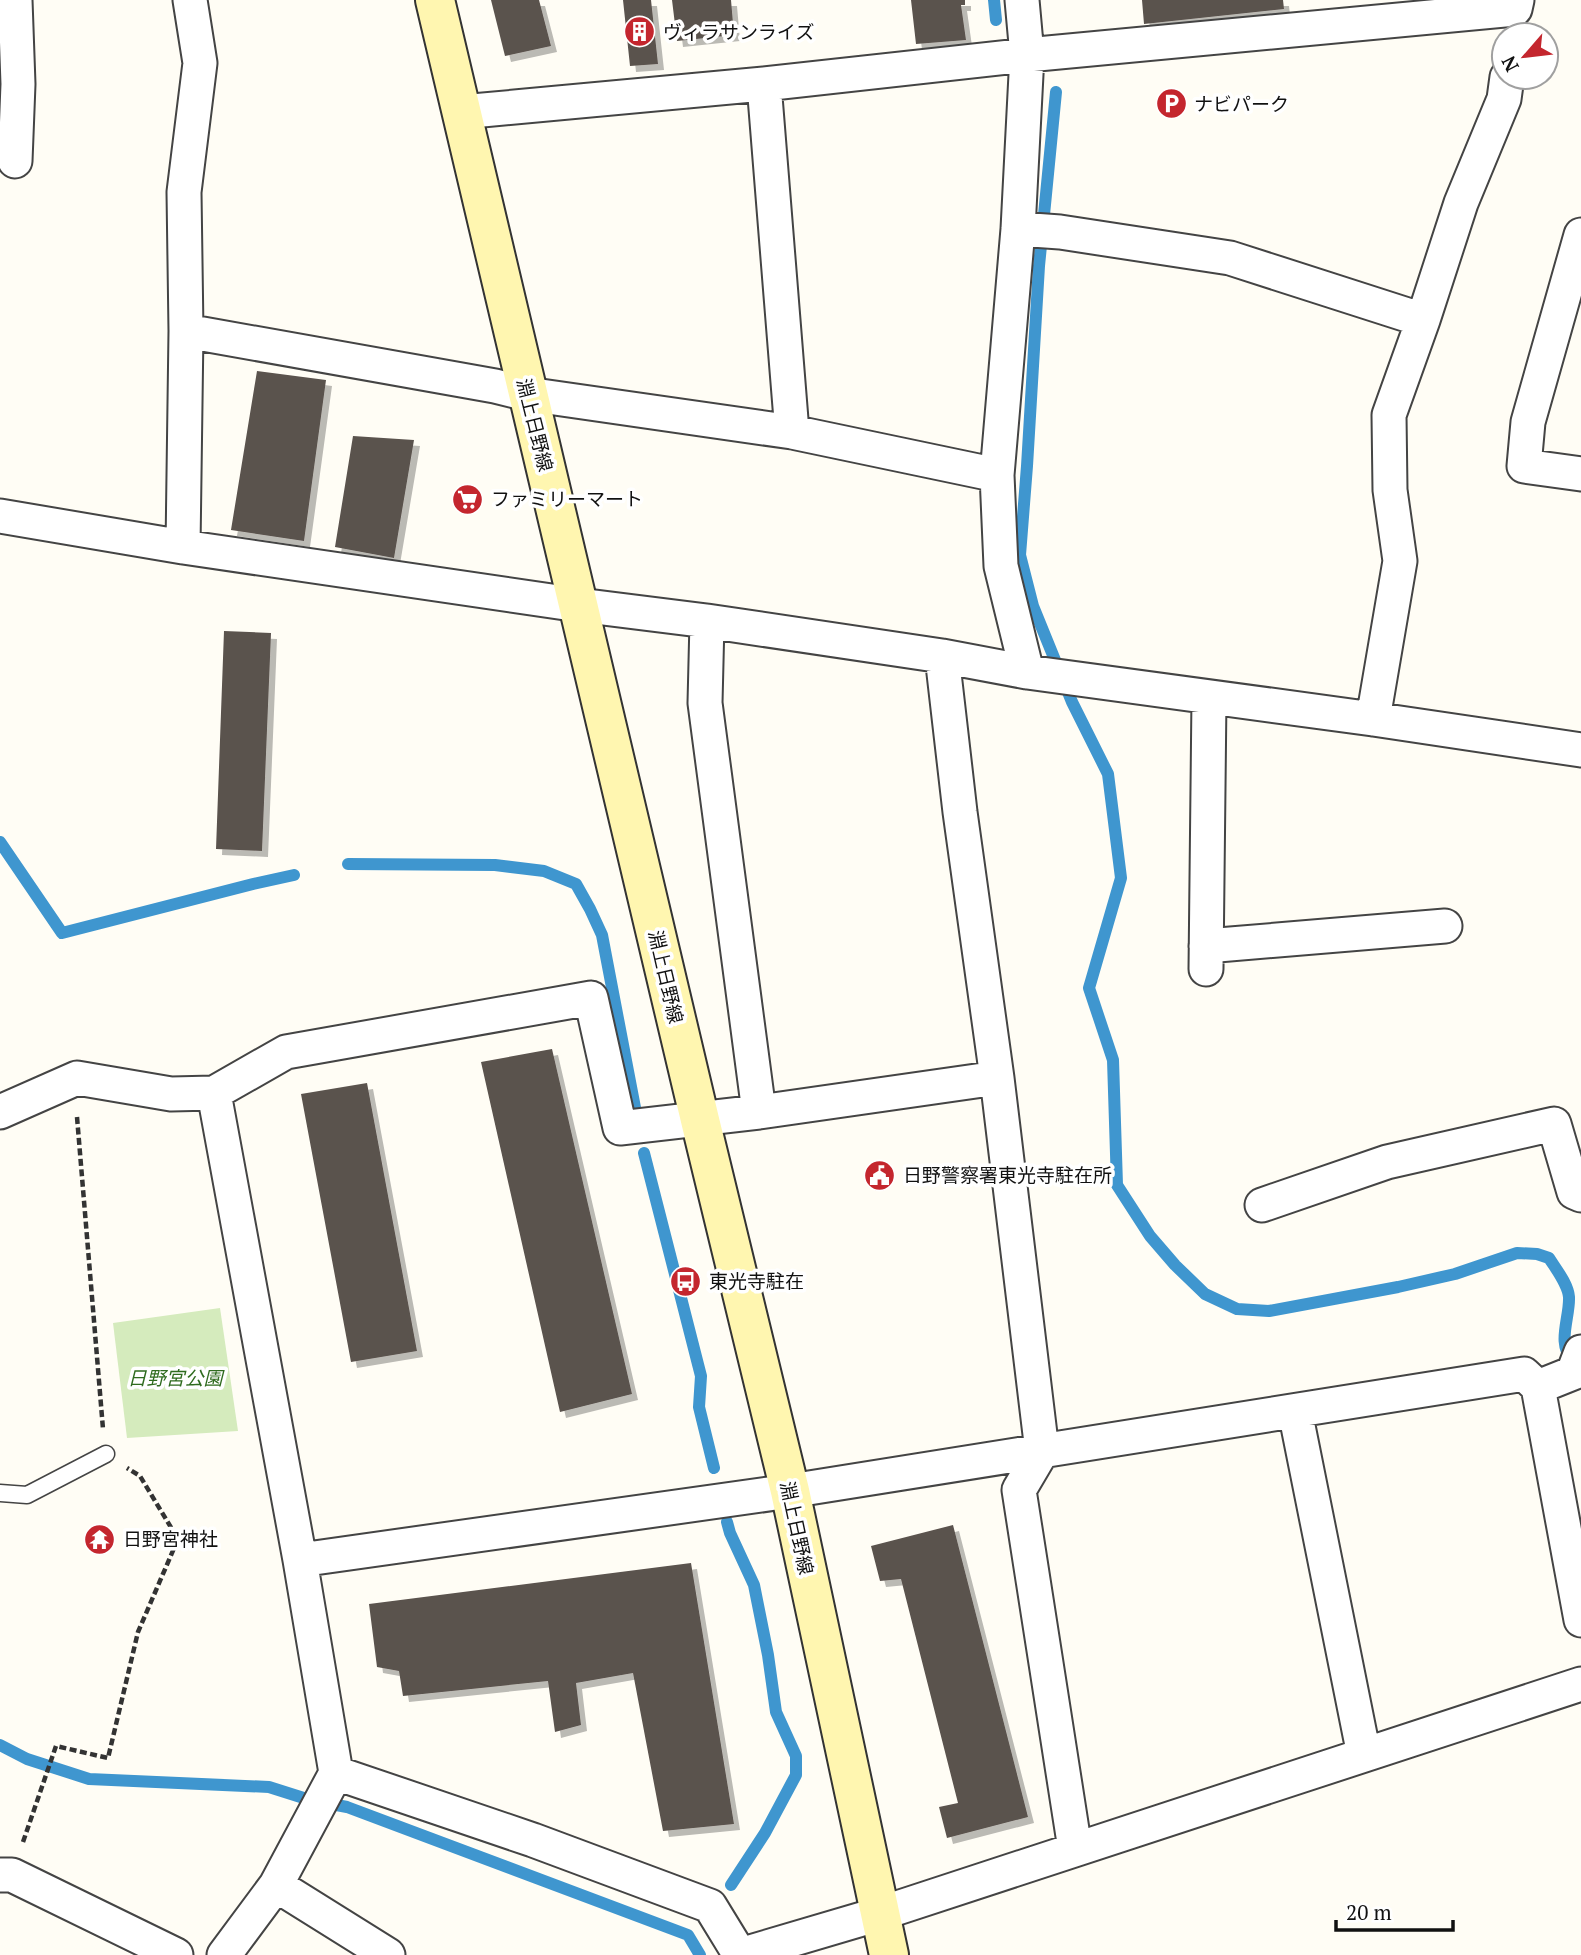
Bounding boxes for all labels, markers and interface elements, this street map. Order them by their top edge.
building icon: ヴィラサンライズ [623,15,657,49]
place label: ヴィラサンライズ [663,19,814,44]
north arrow [1490,21,1560,91]
text: N [1495,51,1524,76]
parking icon: ナビパーク [1154,87,1188,121]
place label: ナビパーク [1194,91,1289,116]
street label: 淵上日野線 [512,376,559,474]
supermarket icon: ファミリーマート [451,482,485,516]
place label: ファミリーマート [491,486,643,511]
street label: 淵上日野線 [644,928,689,1026]
public building icon: 日野警察署東光寺駐在所 [863,1158,897,1192]
place label: 日野警察署東光寺駐在所 [903,1162,1112,1187]
bus stop icon: 東光寺駐在 [669,1264,703,1298]
place label: 東光寺駐在 [709,1268,804,1293]
park label: 日野宮公園 [127,1365,225,1390]
street label: 淵上日野線 [775,1479,820,1577]
temple icon: 日野宮神社 [83,1522,117,1556]
place label: 日野宮神社 [123,1526,218,1551]
scale bar [1336,1888,1453,1932]
text: 20 m [1346,1898,1392,1926]

